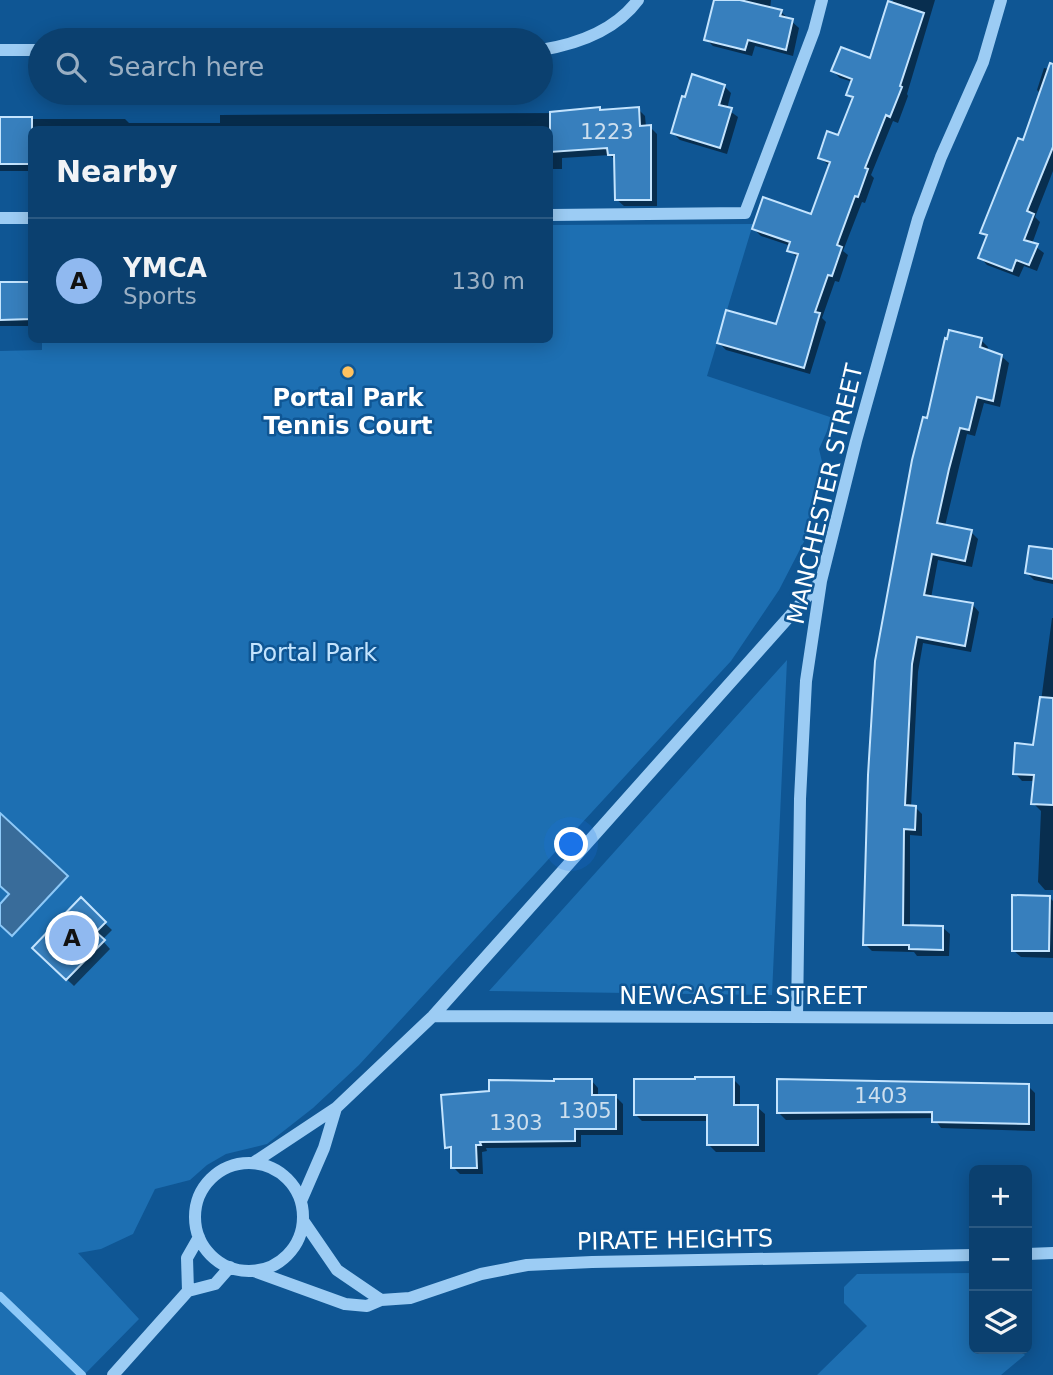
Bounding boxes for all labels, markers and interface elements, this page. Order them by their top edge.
search box [28,28,553,105]
icon: search [52,48,90,86]
text: Search here [108,52,264,82]
house number: 1223 [580,120,634,144]
text: Nearby [56,154,178,189]
text: YMCA [123,253,207,283]
text: A [70,268,88,294]
text: 130 m [451,268,525,294]
text: Sports [123,283,197,309]
street label: MANCHESTER STREET [781,361,869,627]
marker: Portal Park Tennis Court [340,364,356,380]
place label: Portal Park Tennis Court [264,384,433,440]
park label: Portal Park [249,639,377,667]
your location [554,827,588,861]
pin: A [49,912,95,964]
street label: NEWCASTLE STREET [619,982,867,1010]
house number: 1403 [854,1084,908,1108]
house number: 1305 [558,1099,612,1123]
house number: 1303 [489,1111,543,1135]
map controls [969,1165,1032,1354]
button: + [969,1165,1032,1228]
street label: PIRATE HEIGHTS [577,1224,773,1256]
button: − [969,1228,1032,1291]
button: layers [969,1291,1032,1354]

